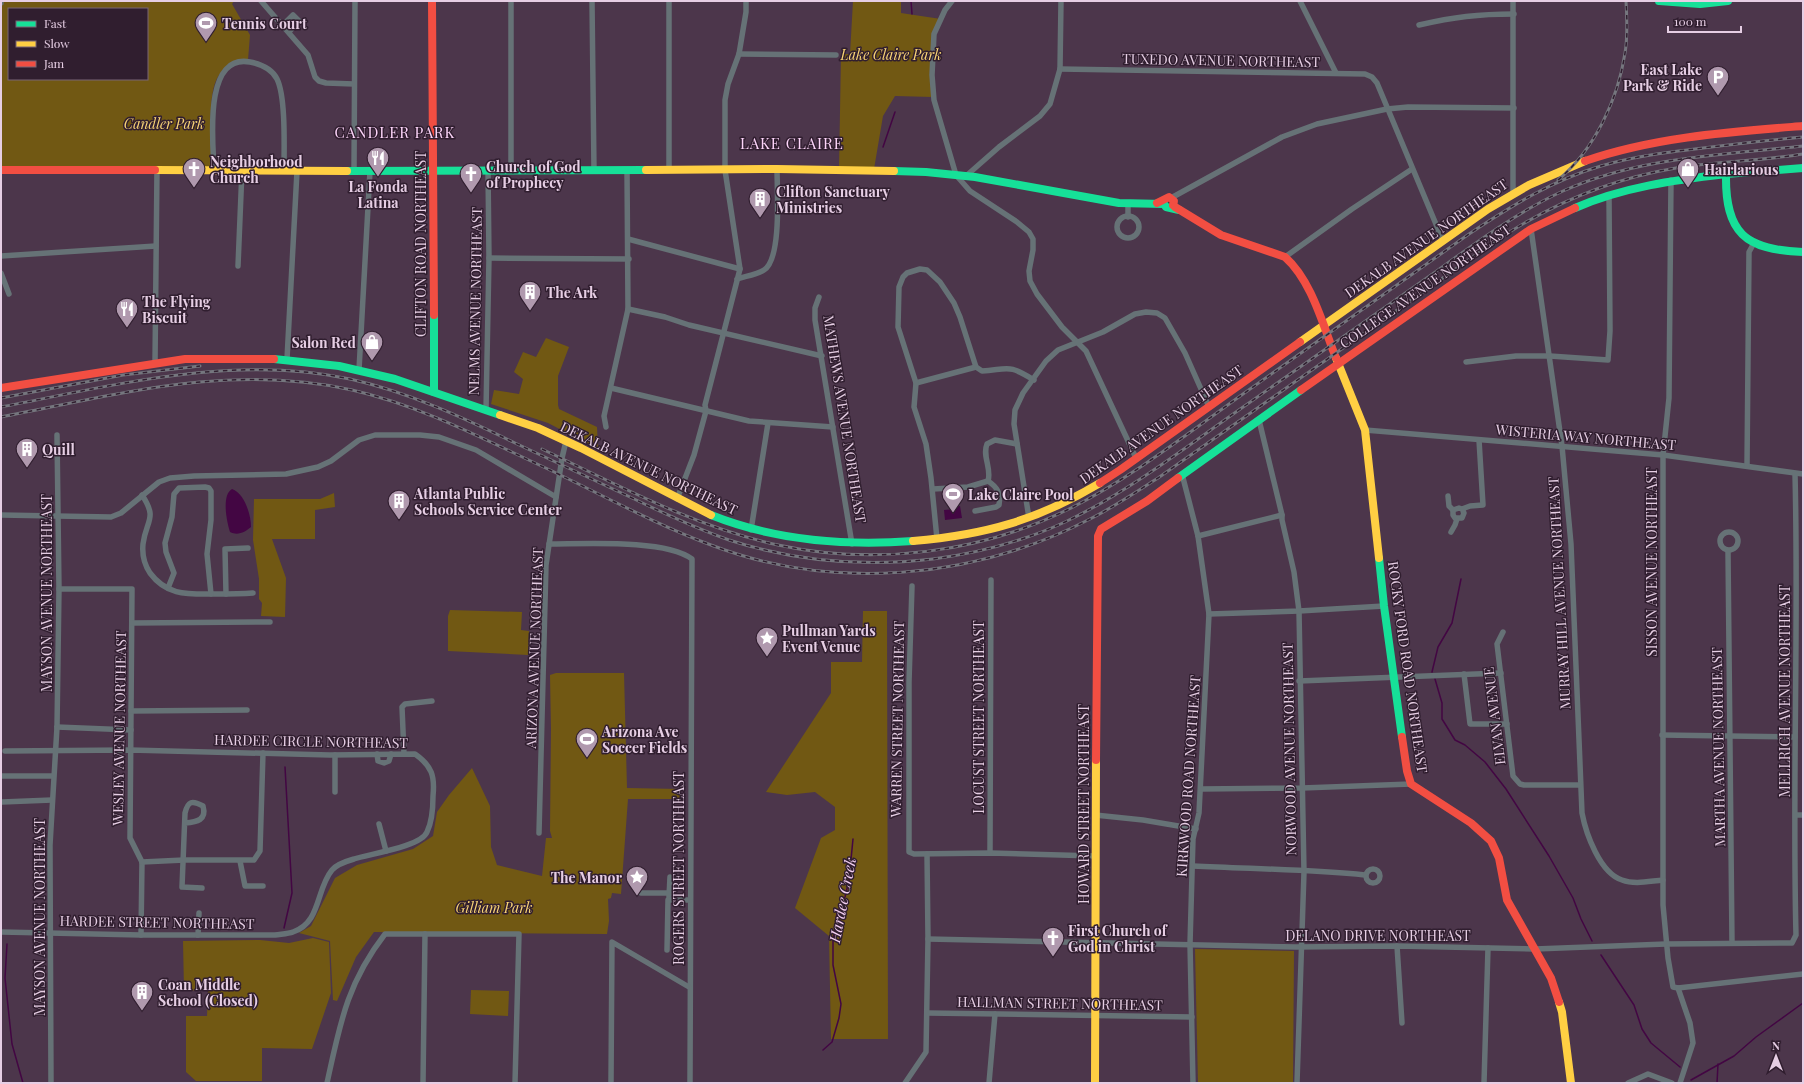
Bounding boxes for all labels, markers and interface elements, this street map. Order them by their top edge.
legend [8,8,148,80]
scale bar [1668,8,1741,34]
sports icon: Tennis Court [193,10,219,43]
text: 100 m [1674,13,1707,29]
place label: Tennis Court [222,14,307,33]
text: Fast [44,15,67,31]
text: Slow [44,35,70,51]
park label: Lake Claire Park [840,45,941,64]
street label: TUXEDO AVENUE NORTHEAST [1122,49,1320,71]
text: Jam [43,55,65,71]
place label: East Lake Park & Ride [1623,60,1702,95]
parking icon: East Lake Park & Ride [1705,64,1731,97]
park label: Candler Park [124,114,204,133]
district label: CANDLER PARK [335,122,455,142]
district label: LAKE CLAIRE [740,133,844,153]
restaurant icon: La Fonda Latina [365,145,391,178]
street label: CLIFTON ROAD NORTHEAST [411,151,430,337]
place label: Neighborhood Church [210,152,303,187]
church icon: Neighborhood Church [181,156,207,189]
shop icon: Hairlarious [1675,156,1701,189]
place label: Church of God of Prophecy [486,157,581,192]
place label: Hairlarious [1704,160,1778,179]
church icon: Church of God of Prophecy [458,161,484,194]
street label: DEKALB AVENUE NORTHEAST [1341,174,1512,302]
place label: La Fonda Latina [348,177,408,212]
place label: Clifton Sanctuary Ministries [776,182,890,217]
building icon: Clifton Sanctuary Ministries [747,186,773,219]
street label: NELMS AVENUE NORTHEAST [464,206,486,395]
street label: COLLEGE AVENUE NORTHEAST [1336,219,1515,353]
building icon: The Ark [517,279,543,312]
place label: The Ark [546,283,598,302]
place label: The Flying Biscuit [142,292,211,327]
restaurant icon: The Flying Biscuit [114,296,140,329]
street label: MATHEWS AVENUE NORTHEAST [819,314,871,525]
shop icon: Salon Red [359,329,385,362]
place label: Salon Red [291,333,357,352]
street label: DEKALB AVENUE NORTHEAST [1076,360,1247,488]
street label: DEKALB AVENUE NORTHEAST [557,417,741,519]
street label: WISTERIA WAY NORTHEAST [1494,420,1677,454]
building icon: Quill [14,436,40,469]
place label: Quill [42,440,75,459]
street label: SISSON AVENUE NORTHEAST [1642,467,1661,657]
street label: MURRAY HILL AVENUE NORTHEAST [1543,476,1575,710]
sports icon: Lake Claire Pool [940,481,966,514]
place label: Atlanta Public Schools Service Center [413,484,562,519]
place label: Lake Claire Pool [968,485,1074,504]
building icon: Atlanta Public Schools Service Center [386,488,412,521]
street label: MAYSON AVENUE NORTHEAST [37,494,56,692]
street label: ARIZONA AVENUE NORTHEAST [521,547,547,750]
street label: ROCKY FORD ROAD NORTHEAST [1384,560,1432,774]
street label: MELLRICH AVENUE NORTHEAST [1775,584,1794,797]
street label: WARREN STREET NORTHEAST [886,620,908,818]
street label: LOCUST STREET NORTHEAST [969,620,988,814]
place label: Pullman Yards Event Venue [782,621,876,656]
place icon: Pullman Yards Event Venue [754,625,780,658]
street label: WESLEY AVENUE NORTHEAST [108,630,130,827]
street label: NORWOOD AVENUE NORTHEAST [1278,642,1300,856]
street label: MARTHA AVENUE NORTHEAST [1707,647,1729,847]
street label: ELVAN AVENUE [1479,666,1509,766]
street label: KIRKWOOD ROAD NORTHEAST [1171,674,1205,877]
street label: HOWARD STREET NORTHEAST [1074,704,1093,904]
place label: Arizona Ave Soccer Fields [601,722,687,757]
sports icon: Arizona Ave Soccer Fields [574,726,600,759]
street label: HARDEE CIRCLE NORTHEAST [214,730,408,752]
street label: ROGERS STREET NORTHEAST [669,771,688,965]
street label: MAYSON AVENUE NORTHEAST [30,818,49,1016]
water label: Hardee Creek [824,855,860,945]
place icon: The Manor [624,864,650,897]
place label: The Manor [551,868,622,887]
park label: Gilliam Park [455,898,533,917]
street label: HARDEE STREET NORTHEAST [59,911,255,933]
place label: First Church of God in Christ [1068,921,1168,956]
church icon: First Church of God in Christ [1040,925,1066,958]
street label: DELANO DRIVE NORTHEAST [1285,926,1471,945]
place label: Coan Middle School (Closed) [158,975,258,1010]
building icon: Coan Middle School (Closed) [129,979,155,1012]
street label: HALLMAN STREET NORTHEAST [957,992,1163,1014]
north arrow [1756,1036,1796,1076]
text: N [1772,1038,1780,1053]

